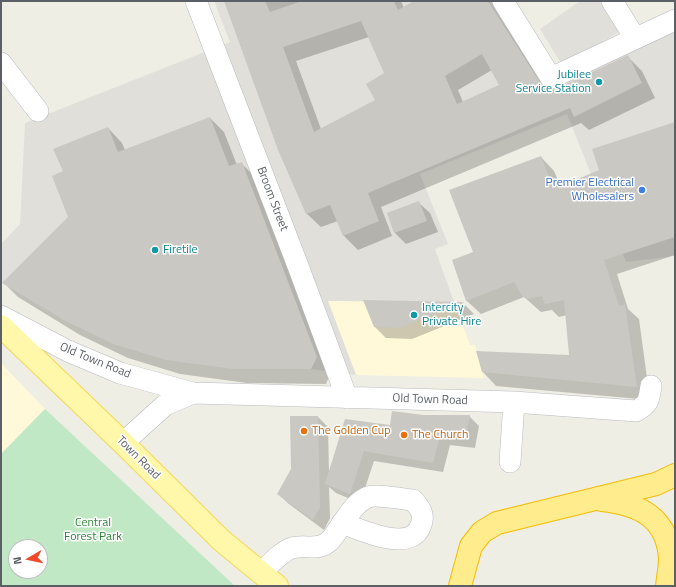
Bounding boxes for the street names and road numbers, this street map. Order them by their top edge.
street label: Broom Street [253,165,291,233]
street label: Old Town Road [57,340,133,382]
street label: Old Town Road [392,391,468,409]
street label: Town Road [113,433,163,483]

